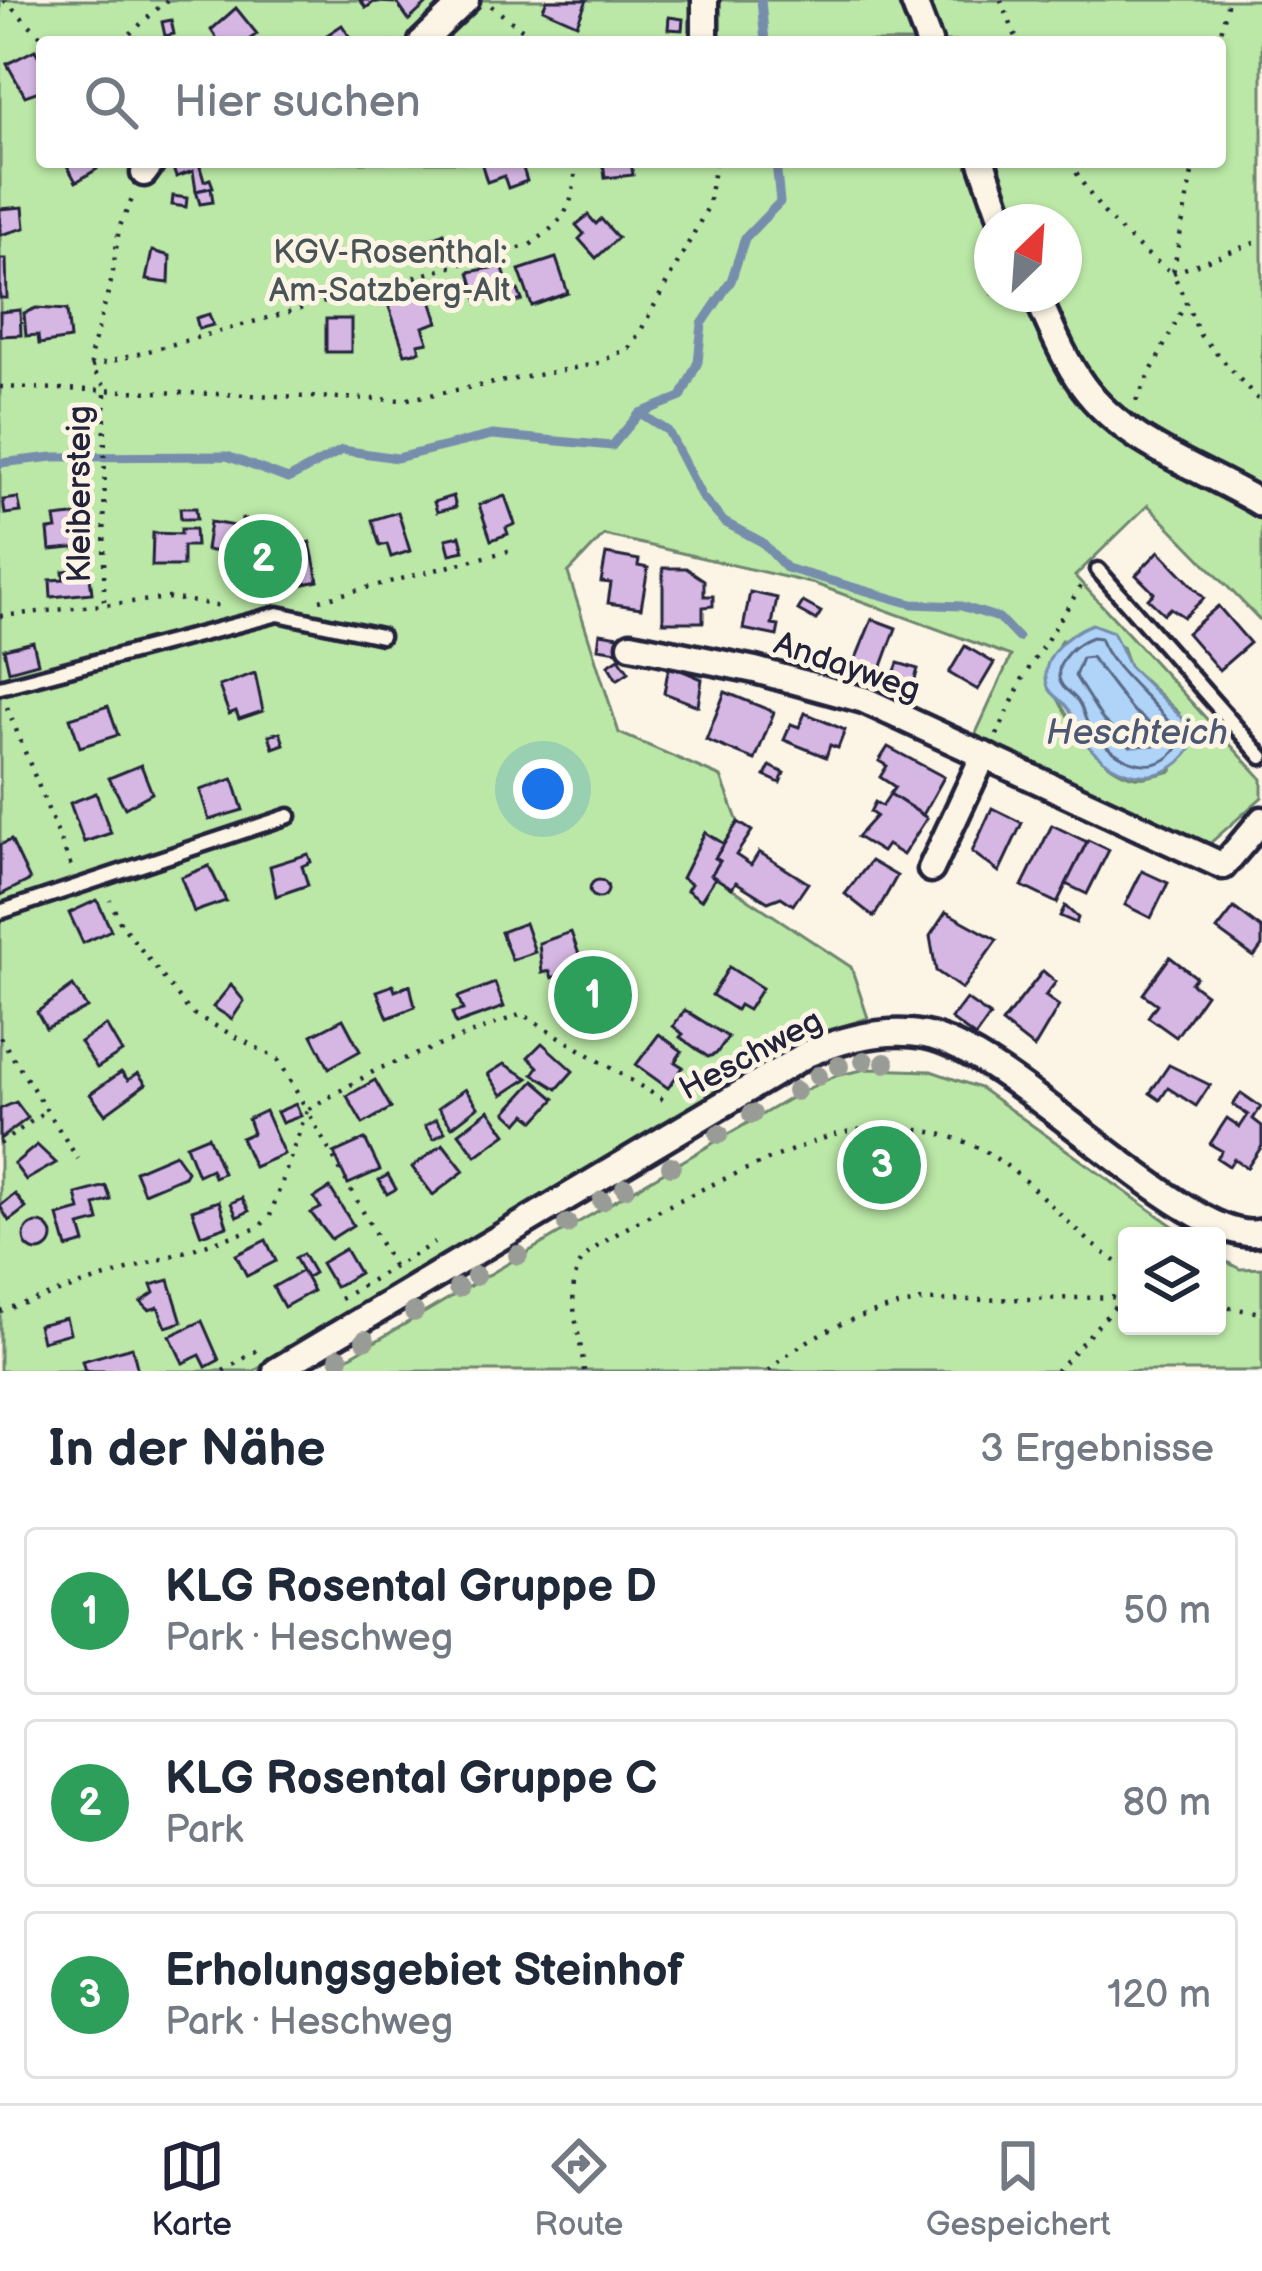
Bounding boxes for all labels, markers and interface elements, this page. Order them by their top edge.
search box [36,36,1226,168]
icon: search [78,69,144,135]
text: Hier suchen [174,75,421,130]
north arrow [974,204,1082,312]
park label: KGV-Rosenthal: Am-Satzberg-Alt [269,233,511,311]
street label: Kleibersteig [60,405,100,583]
pin: 2 [224,514,302,604]
street label: Andayweg [769,623,925,711]
water label: Heschteich [1046,712,1228,755]
your location [513,759,573,819]
pin: 1 [554,950,632,1040]
street label: Heschweg [673,1001,829,1109]
pin: 3 [843,1120,921,1210]
map controls [1118,1227,1226,1335]
button: layers [1118,1227,1226,1335]
text: In der Nähe [48,1419,326,1480]
text: 3 Ergebnisse [980,1426,1214,1473]
text: KLG Rosental Gruppe D [165,1560,657,1615]
text: 1 [82,1588,98,1635]
text: 50 m [1123,1588,1211,1635]
text: Park · Heschweg [165,1615,453,1662]
text: KLG Rosental Gruppe C [165,1752,657,1807]
text: 2 [78,1780,102,1827]
text: 80 m [1123,1780,1211,1827]
text: Park [165,1807,243,1854]
text: Erholungsgebiet Steinhof [165,1944,684,1999]
text: 3 [79,1972,101,2019]
text: 120 m [1107,1972,1211,2019]
text: Park · Heschweg [165,1999,453,2046]
tab: Karte [151,2133,232,2245]
tab: Route [534,2133,623,2245]
tab: Gespeichert [926,2133,1111,2245]

